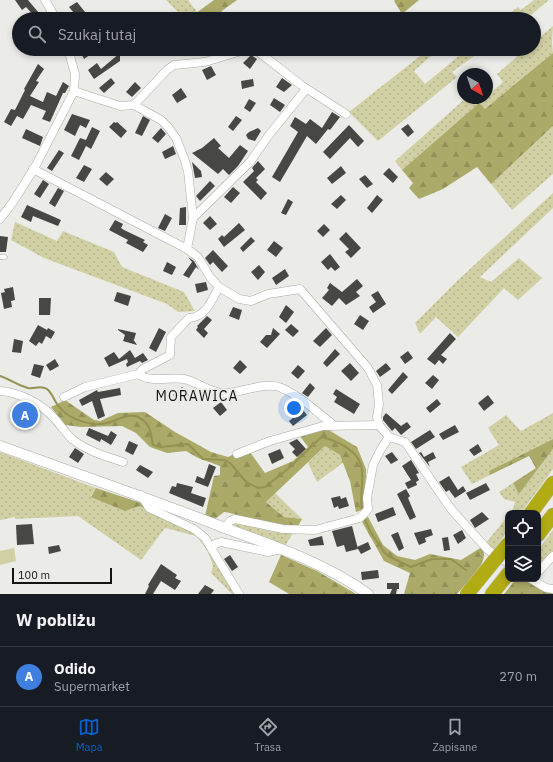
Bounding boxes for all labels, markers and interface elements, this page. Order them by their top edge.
search box [12,12,541,56]
icon: search [26,23,48,45]
text: Szukaj tutaj [58,25,136,44]
north arrow [457,68,493,104]
district label: MORAWICA [156,387,238,405]
your location [284,398,304,418]
pin: A [12,400,38,430]
map controls [505,510,541,582]
button: locate [505,510,541,546]
button: layers [505,546,541,582]
scale bar [12,566,112,585]
text: 100 m [18,568,50,582]
text: W pobliżu [16,609,96,631]
text: Odido [54,659,96,678]
text: A [25,668,33,685]
text: 270 m [499,668,537,685]
text: Supermarket [54,678,130,695]
tab: Mapa [76,716,103,754]
tab: Trasa [254,716,281,754]
tab: Zapisane [432,716,477,754]

